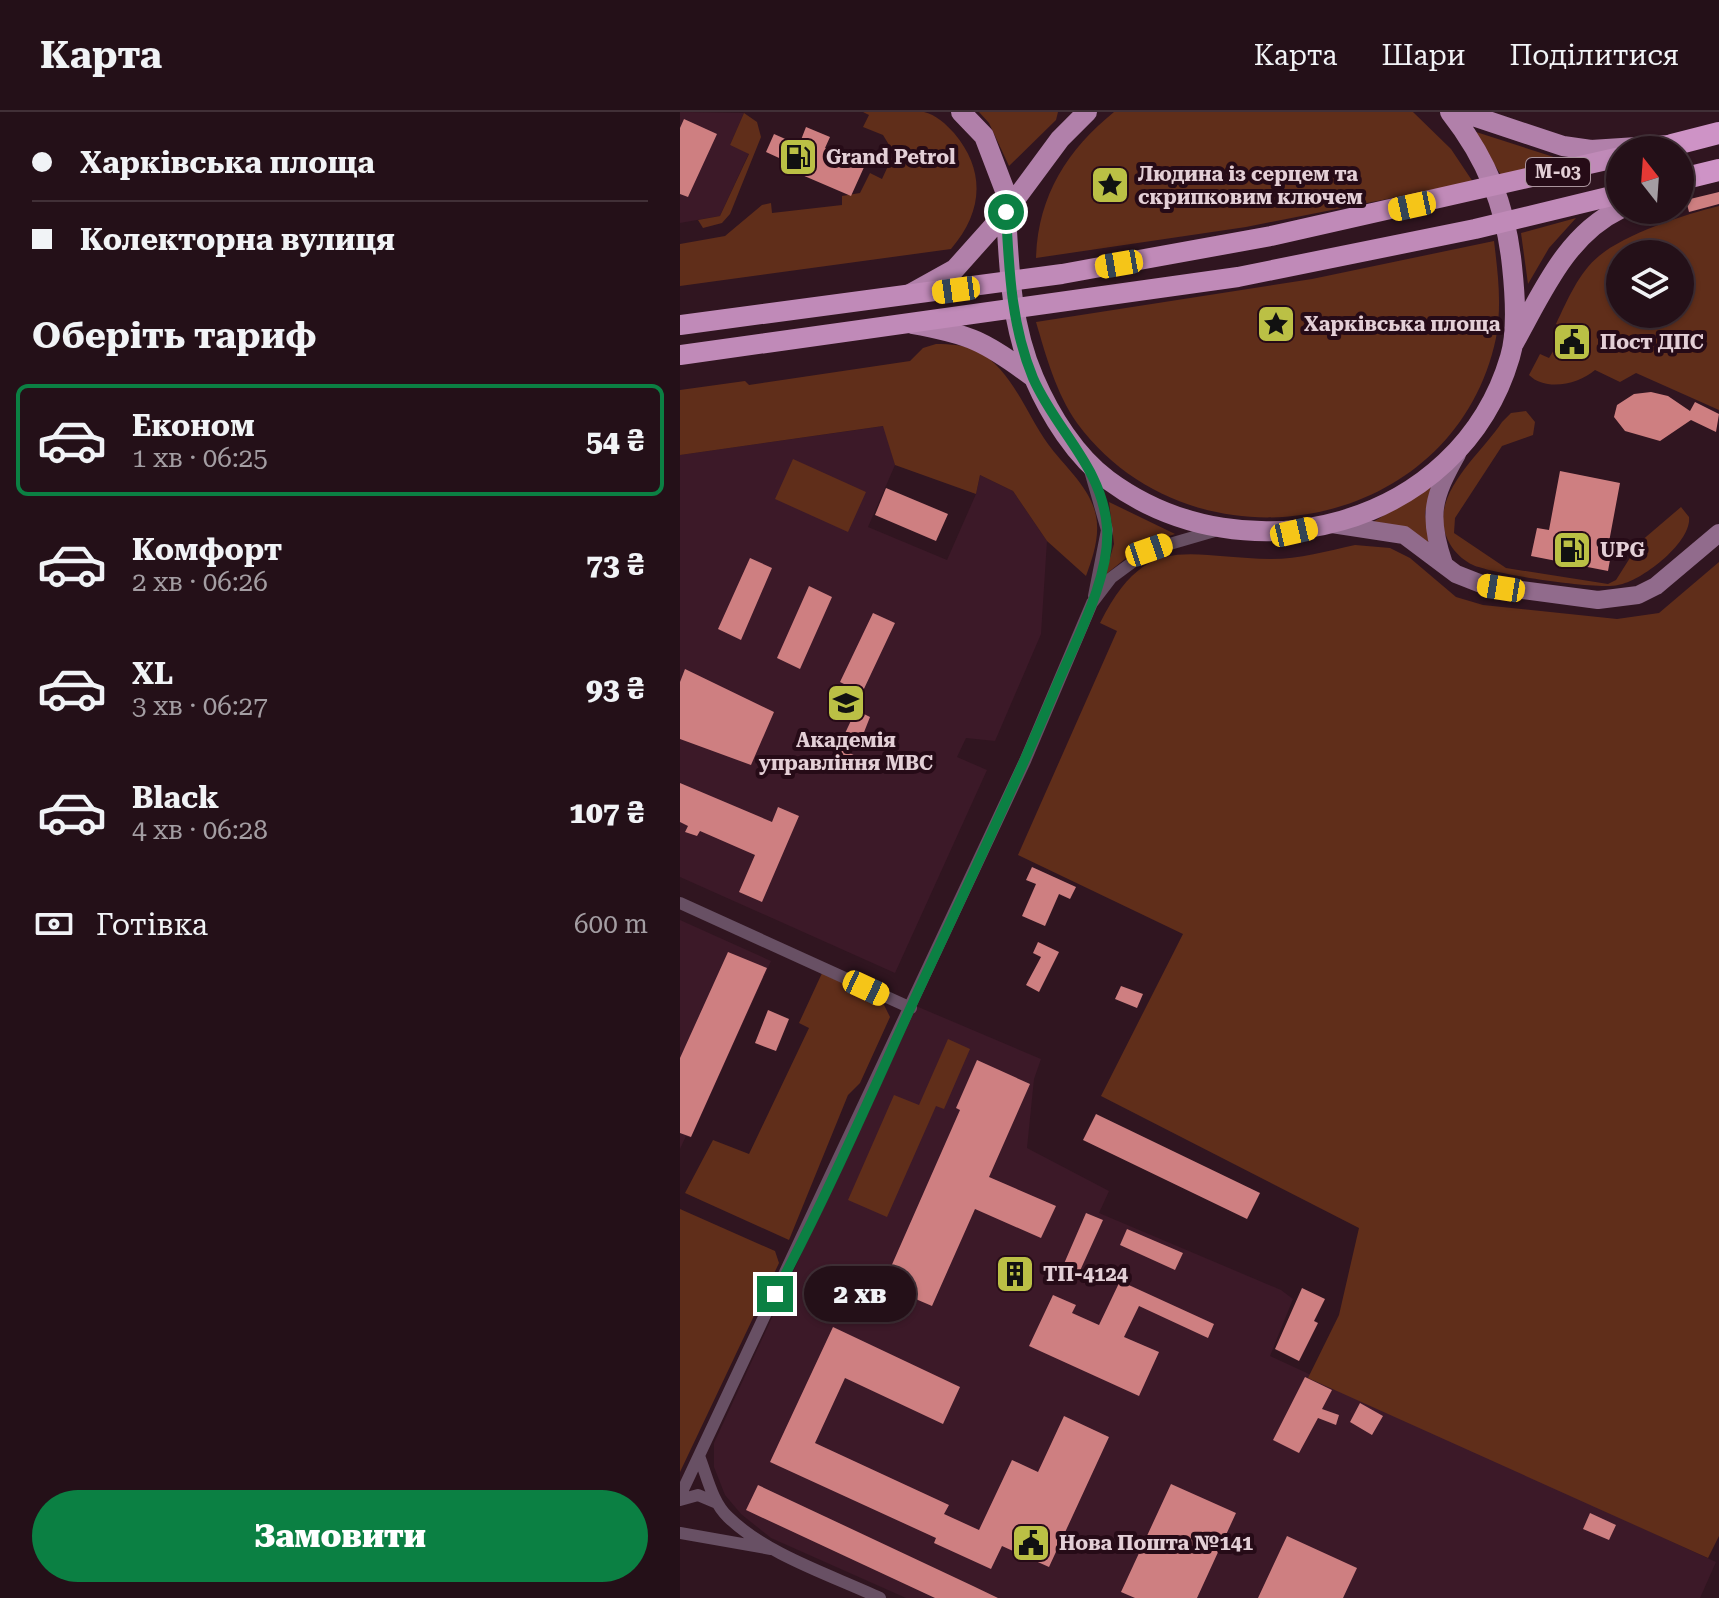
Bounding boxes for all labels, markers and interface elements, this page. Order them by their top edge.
text: Карта [40,33,162,77]
text: Карта [1254,39,1338,72]
text: Шари [1382,39,1466,72]
text: Поділитися [1510,39,1679,72]
fuel station icon: Grand Petrol [777,136,819,178]
north arrow [1606,136,1694,224]
map controls [1606,136,1694,328]
text: Харківська площа [80,145,375,180]
place label: Grand Petrol [826,145,956,169]
road number: М-03 [1526,158,1590,186]
place label: Людина із серцем та скрипковим ключем [1138,162,1363,209]
place icon: Людина із серцем та скрипковим ключем [1089,164,1131,206]
car [1386,189,1438,223]
route start [988,194,1024,230]
text: Колекторна вулиця [80,222,395,257]
button: layers [1606,240,1694,328]
car [1093,248,1145,280]
car [931,275,981,305]
place icon: Харківська площа [1255,303,1297,345]
place label: Харківська площа [1304,312,1501,336]
text: Оберіть тариф [32,315,317,357]
public building icon: Пост ДПС [1551,321,1593,363]
place label: Пост ДПС [1600,330,1704,354]
icon: car [36,404,108,476]
text: Економ [132,408,255,443]
text: 54 ₴ [586,423,644,458]
text: 1 хв · 06:25 [132,443,268,473]
car [1268,515,1320,549]
icon: car [36,528,108,600]
fuel station icon: UPG [1551,529,1593,571]
car [1122,531,1176,569]
text: Комфорт [132,532,282,567]
place label: UPG [1600,538,1646,562]
text: 73 ₴ [586,547,644,582]
text: 2 хв · 06:26 [132,567,268,597]
car [1475,572,1527,604]
icon: car [36,652,108,724]
text: XL [132,656,173,691]
text: 93 ₴ [586,671,644,706]
school or university icon: Академія управління МВС [825,682,867,724]
text: 3 хв · 06:27 [132,691,268,721]
place label: Академія управління МВС [759,728,933,775]
icon: car [36,776,108,848]
text: Black [132,780,219,815]
text: 107 ₴ [569,795,644,830]
text: 4 хв · 06:28 [132,815,268,845]
icon: cash [32,902,76,946]
text: Готівка [96,907,208,942]
text: 600 m [574,909,648,939]
car [839,967,893,1009]
building icon: ТП-4124 [994,1253,1036,1295]
place label: ТП-4124 [1043,1262,1129,1286]
callout: 2 хв [803,1266,915,1322]
route end [757,1276,793,1312]
text: 2 хв [833,1279,887,1309]
button: Замовити [32,1490,648,1582]
public building icon: Нова Пошта №141 [1010,1522,1052,1564]
place label: Нова Пошта №141 [1059,1531,1253,1555]

